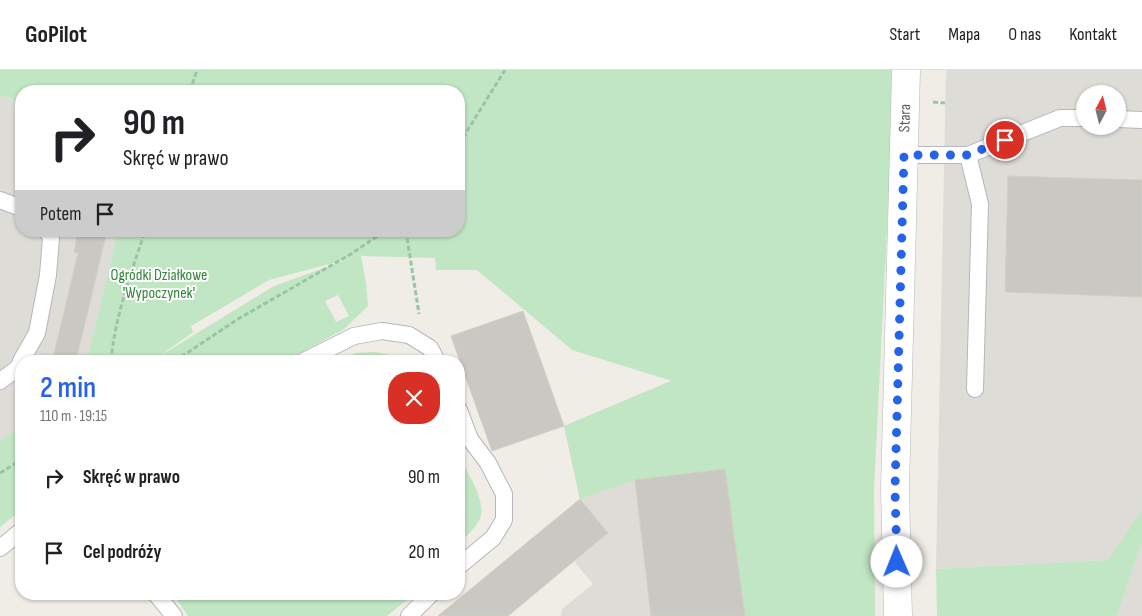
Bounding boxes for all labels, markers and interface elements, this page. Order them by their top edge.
text: GoPilot [25,20,87,49]
text: Start [889,24,920,45]
text: Mapa [948,24,980,45]
text: O nas [1008,24,1041,45]
text: Kontakt [1069,24,1117,45]
north arrow [1076,85,1126,135]
map controls [1076,85,1126,135]
text: 90 m [123,102,185,145]
street label: Stara [895,104,915,133]
icon: right [40,105,105,170]
pin [984,119,1026,161]
icon: arrive [991,126,1019,154]
text: Skręć w prawo [123,145,229,172]
icon: arrive [91,200,119,228]
text: Potem [40,203,81,226]
park label: Ogródki Działkowe 'Wypoczynek' [111,266,208,303]
text: 2 min [40,370,96,406]
button: close [388,372,440,424]
text: 110 m · 19:15 [40,407,107,426]
icon: right [40,464,68,492]
text: Skręć w prawo [83,466,180,489]
text: 90 m [408,466,440,489]
position arrow [870,535,922,587]
icon: arrive [40,539,68,567]
text: Cel podróży [83,541,161,564]
text: 20 m [408,541,440,564]

